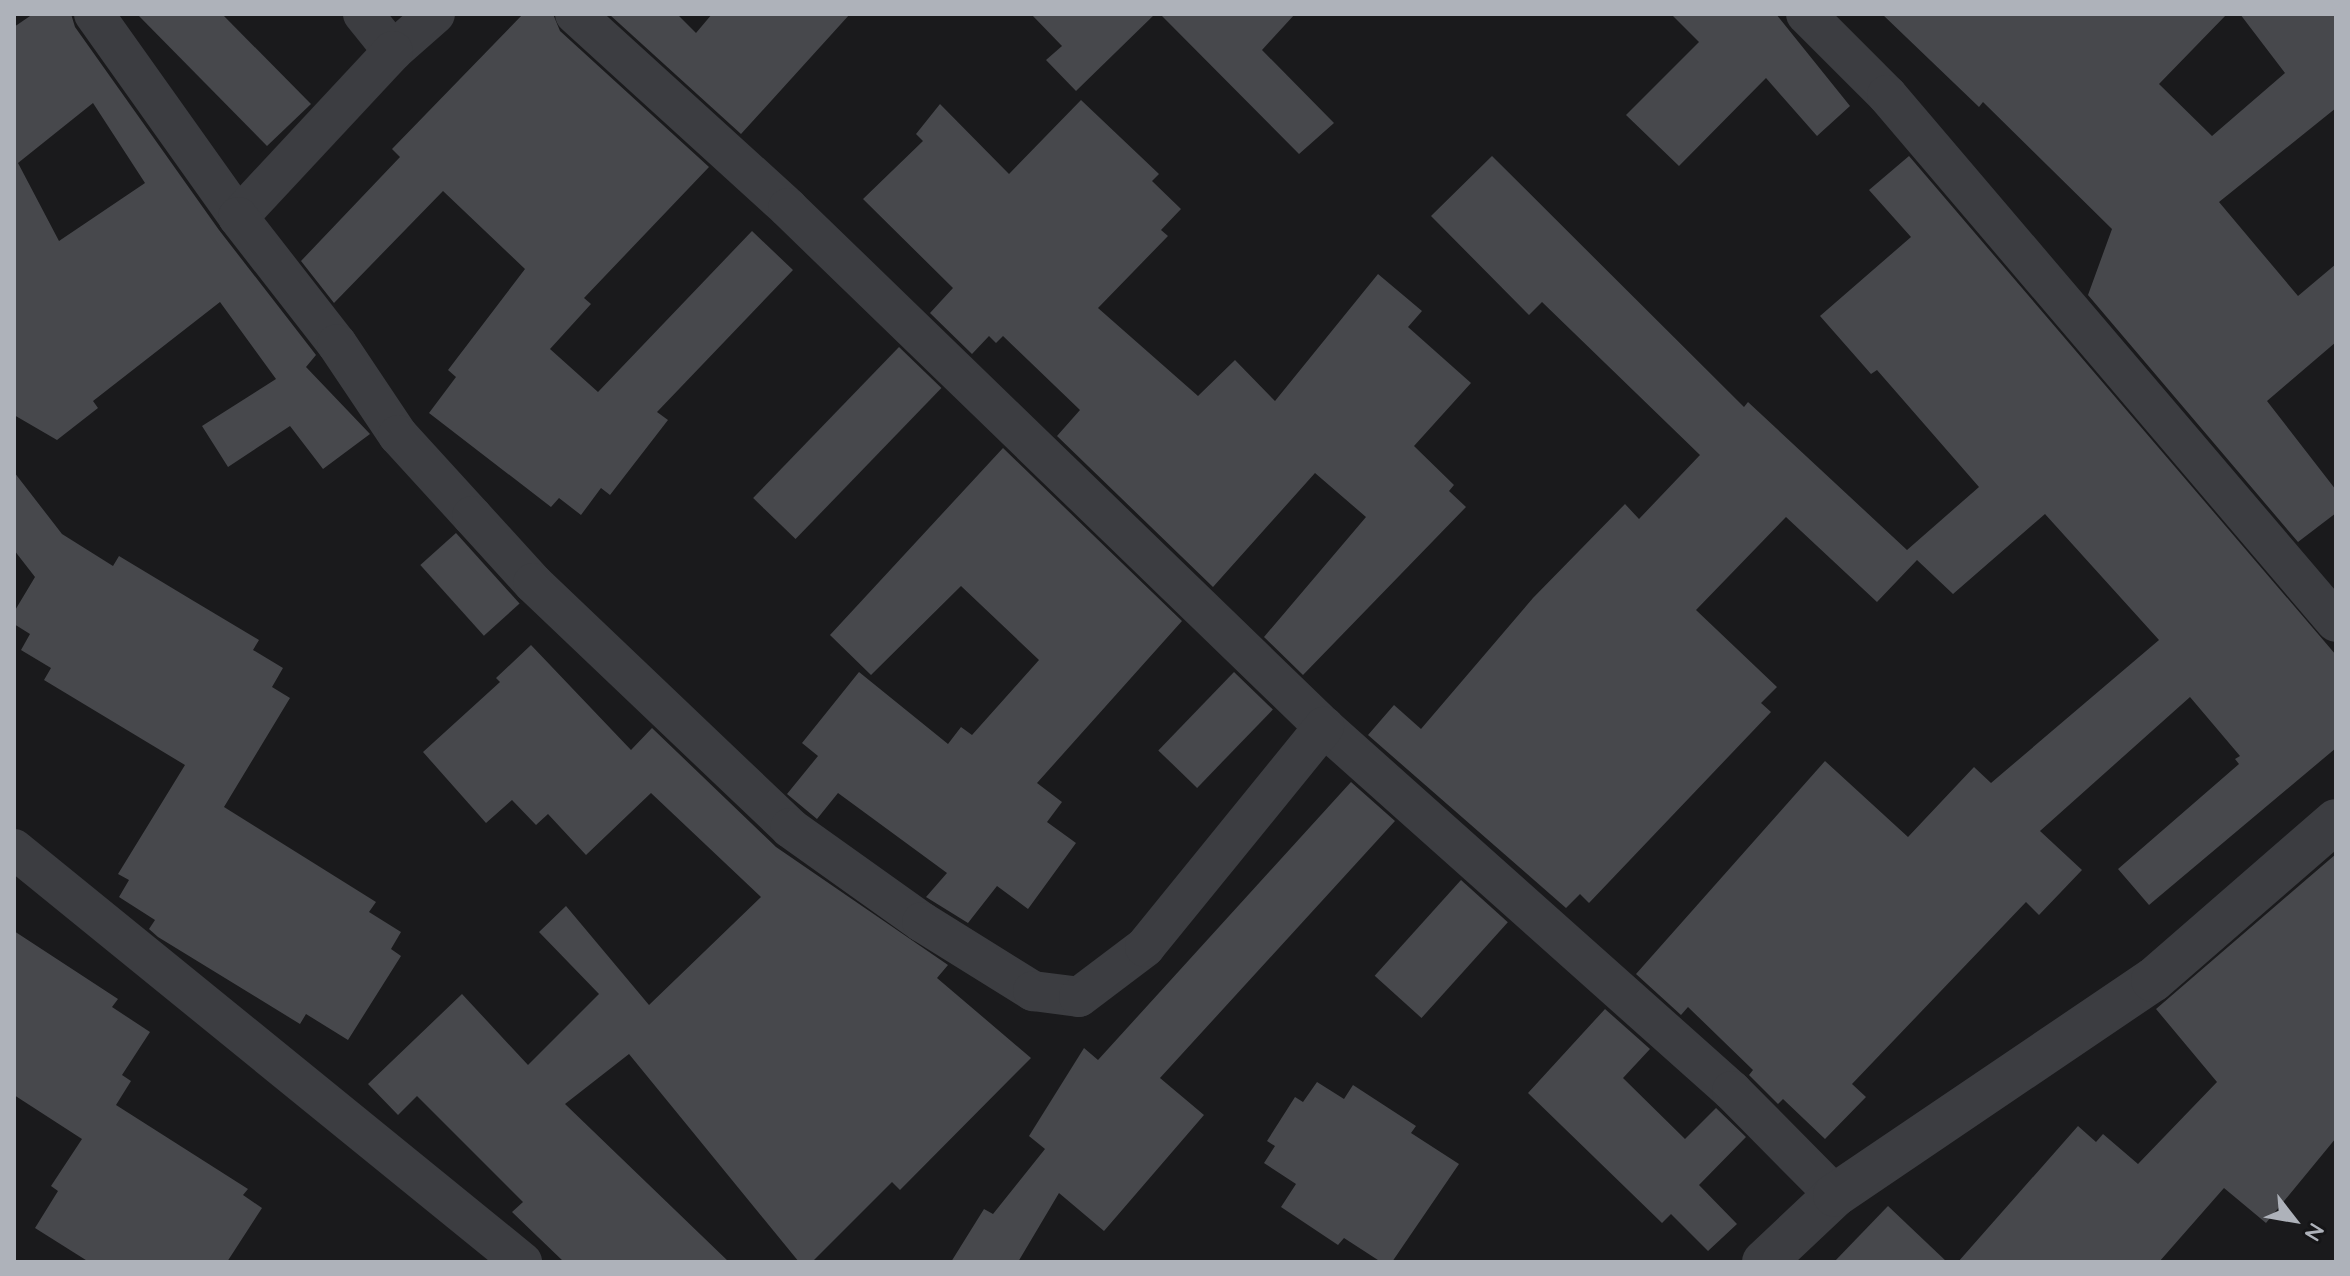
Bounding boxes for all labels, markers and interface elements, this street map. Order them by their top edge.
north arrow [2254,1180,2334,1260]
text: N [2298,1218,2331,1246]

